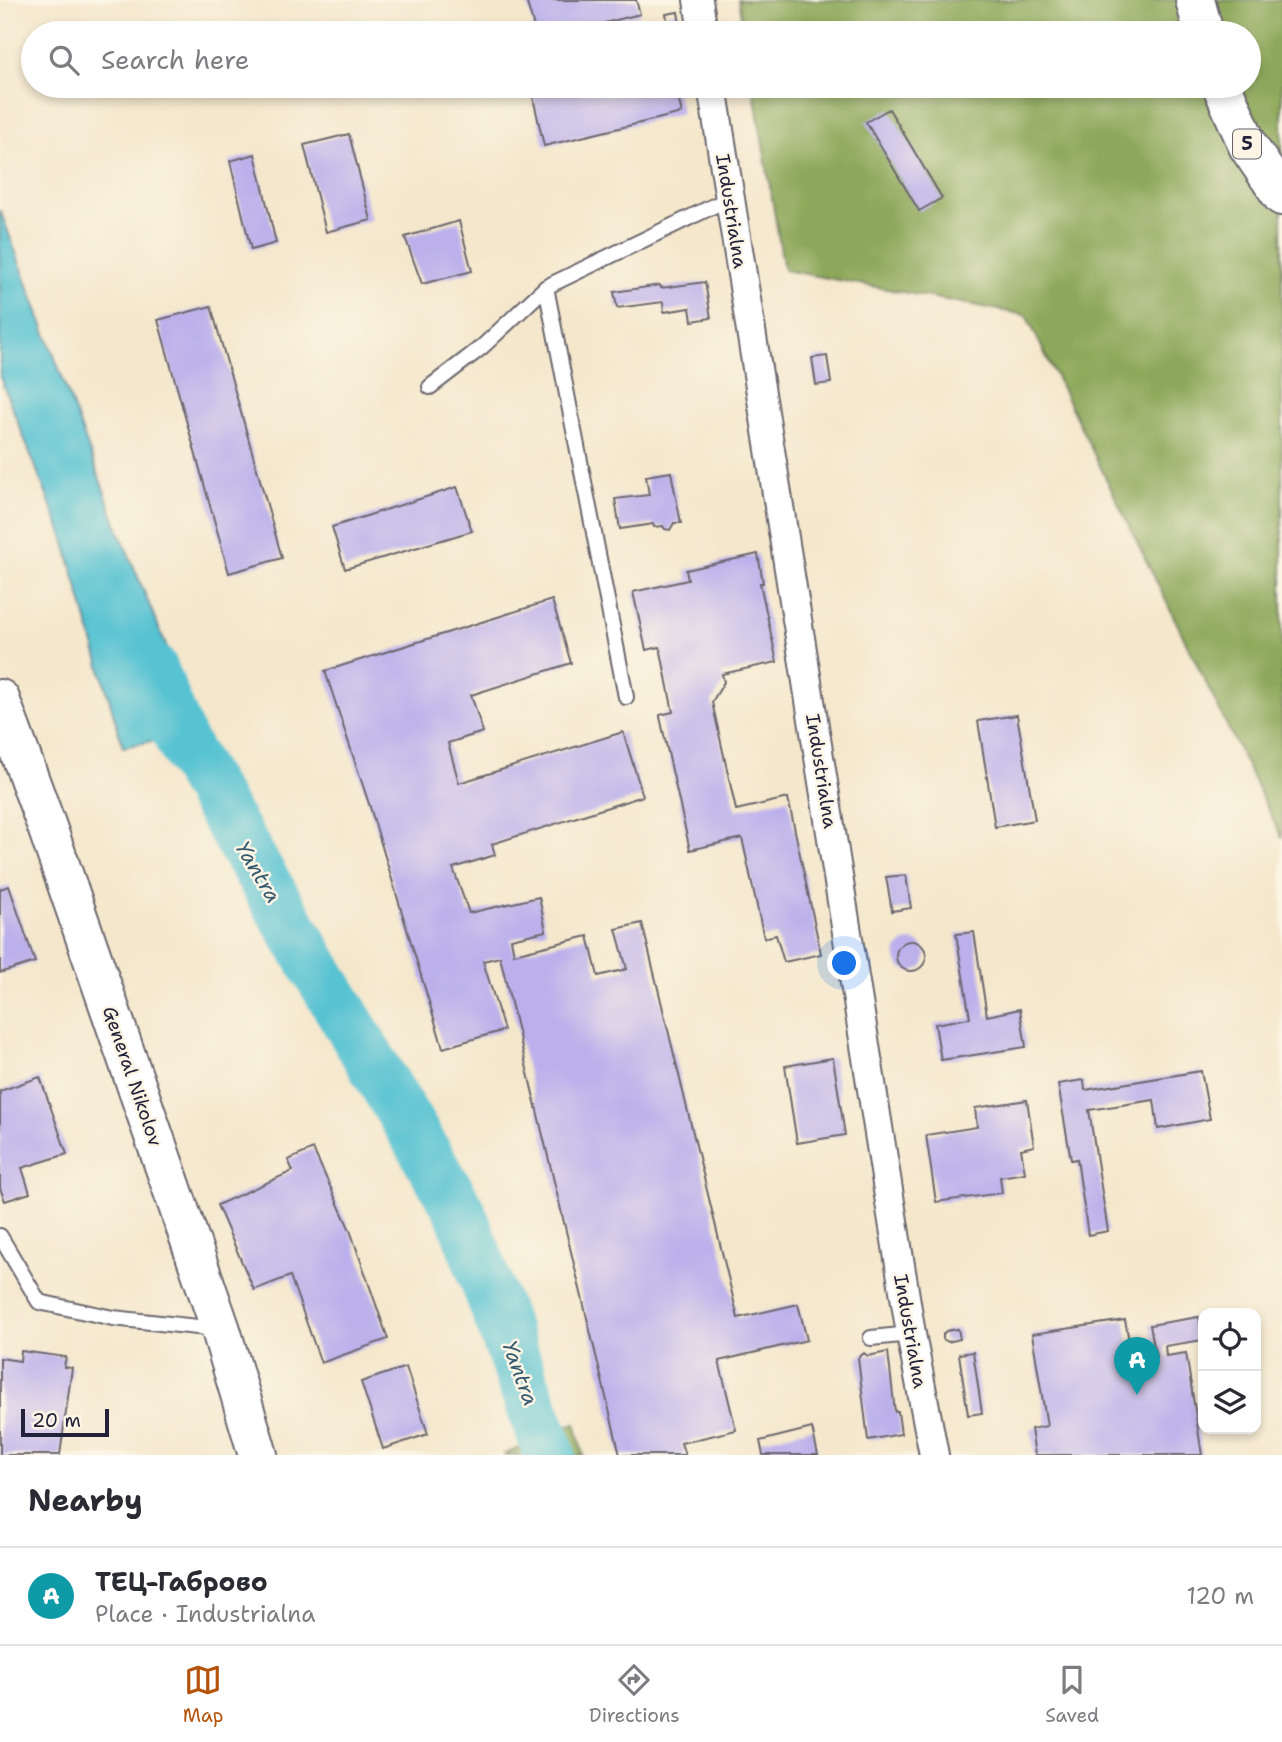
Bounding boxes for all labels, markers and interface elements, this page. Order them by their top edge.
search box [21,21,1261,98]
icon: search [45,41,83,79]
text: Search here [101,42,250,77]
road number: 5 [1233,130,1261,159]
street label: Industrialna [710,152,753,270]
street label: Industrialna [800,712,843,830]
water label: Yantra [229,836,287,908]
your location [827,946,861,980]
street label: General Nikolov [97,1003,168,1150]
street label: Industrialna [888,1272,933,1390]
map controls [1198,1308,1261,1434]
button: locate [1198,1308,1261,1371]
water label: Yantra [495,1337,545,1409]
pin: A [1114,1337,1160,1395]
button: layers [1198,1371,1261,1434]
scale bar [21,1406,108,1438]
text: 20 m [32,1408,81,1433]
text: Nearby [28,1480,143,1521]
text: ТЕЦ-Габрово [95,1564,268,1599]
text: A [42,1581,60,1611]
text: 120 m [1186,1581,1254,1611]
text: Place · Industrialna [95,1599,316,1629]
tab: Map [183,1661,223,1728]
tab: Directions [589,1661,680,1728]
tab: Saved [1045,1661,1099,1728]

